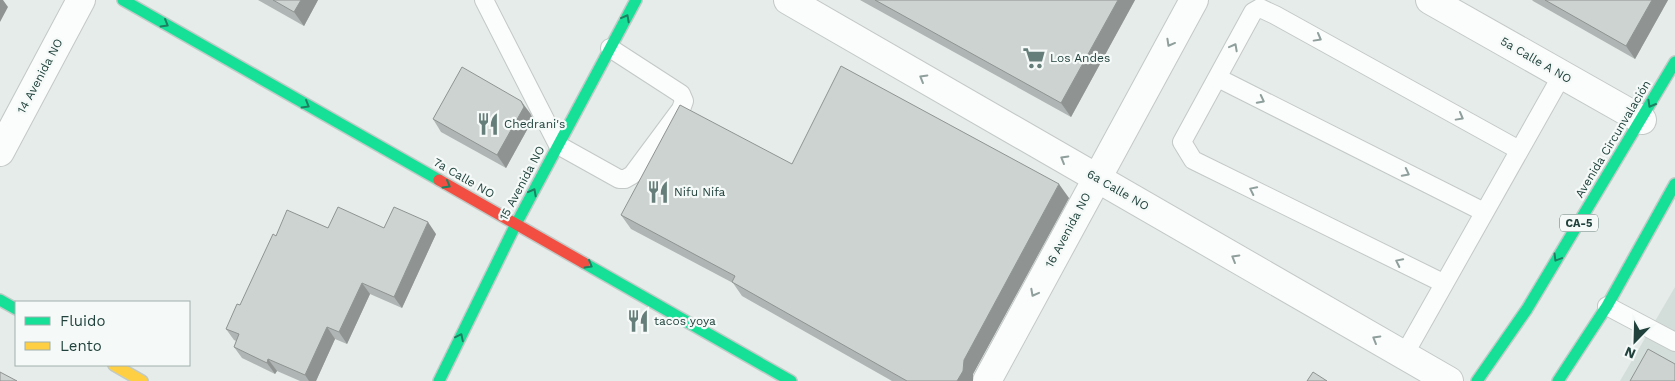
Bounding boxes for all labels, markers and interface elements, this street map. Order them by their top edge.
one-way arrow [620,14,630,23]
one-way arrow [160,18,169,28]
one-way arrow [1313,32,1322,42]
street label: 5a Calle A NO [1498,34,1574,86]
street label: 14 Avenida NO [14,36,66,116]
one-way arrow [1167,37,1177,46]
one-way arrow [1228,43,1238,52]
supermarket icon: Los Andes [1021,45,1047,71]
place label: Los Andes [1050,51,1110,65]
one-way arrow [920,75,929,85]
street label: Avenida Circunvalación [1572,78,1654,200]
one-way arrow [1256,94,1265,104]
one-way arrow [301,98,310,108]
one-way arrow [1647,99,1657,108]
restaurant icon: Chedrani's [475,111,501,137]
one-way arrow [1455,111,1464,121]
place label: Chedrani's [504,117,565,131]
street label: 15 Avenida NO [496,143,548,223]
street label: 7a Calle NO [431,155,497,201]
one-way arrow [1061,156,1070,166]
street label: 6a Calle NO [1085,167,1151,213]
one-way arrow [1401,167,1410,177]
one-way arrow [442,179,451,189]
restaurant icon: Nifu Nifa [645,179,671,205]
place label: Nifu Nifa [674,185,726,199]
one-way arrow [1250,186,1259,196]
one-way arrow [527,188,537,197]
street label: 16 Avenida NO [1042,190,1094,270]
road number: CA-5 [1560,214,1598,232]
one-way arrow [1554,253,1564,262]
one-way arrow [1232,254,1241,264]
one-way arrow [1395,258,1404,268]
one-way arrow [583,259,592,269]
one-way arrow [1030,288,1040,297]
legend [15,301,190,366]
restaurant icon: tacos yoya [625,308,651,334]
text: Fluido [60,312,105,330]
place label: tacos yoya [654,314,716,328]
north arrow [1610,316,1660,366]
one-way arrow [454,333,464,342]
one-way arrow [1373,335,1382,345]
text: Lento [60,337,102,355]
text: N [1622,344,1638,362]

